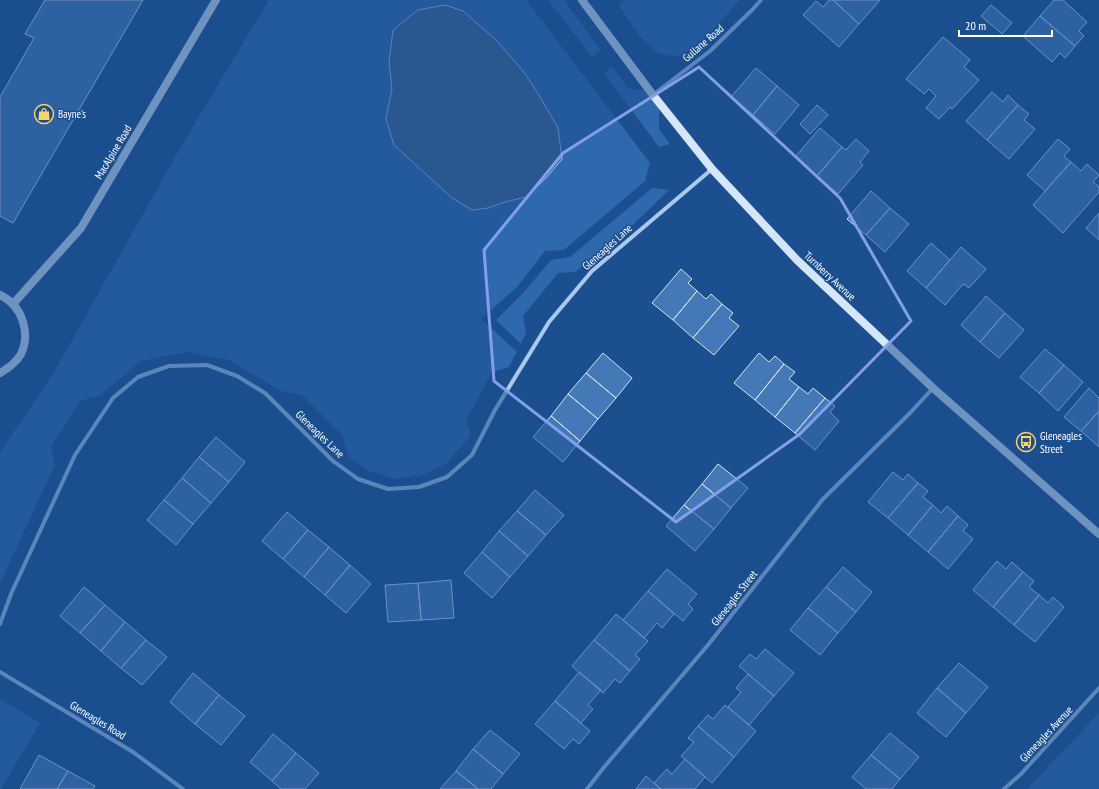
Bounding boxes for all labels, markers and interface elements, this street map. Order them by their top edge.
scale bar [959,12,1052,38]
text: 20 m [965,18,986,33]
street label: Gullane Road [679,21,727,65]
shop icon: Bayne's [33,103,55,125]
place label: Bayne's [58,107,86,121]
street label: MacAlpine Road [91,122,135,182]
street label: Gleneagles Lane [579,221,635,273]
street label: Turnberry Avenue [801,249,859,304]
street label: Gleneagles Lane [293,407,348,461]
place label: Gleneagles Street [1040,429,1082,456]
bus stop icon: Gleneagles Street [1015,431,1037,453]
street label: Gleneagles Street [708,567,760,629]
street label: Gleneagles Road [67,698,129,742]
street label: Gleneagles Avenue [1016,703,1076,765]

